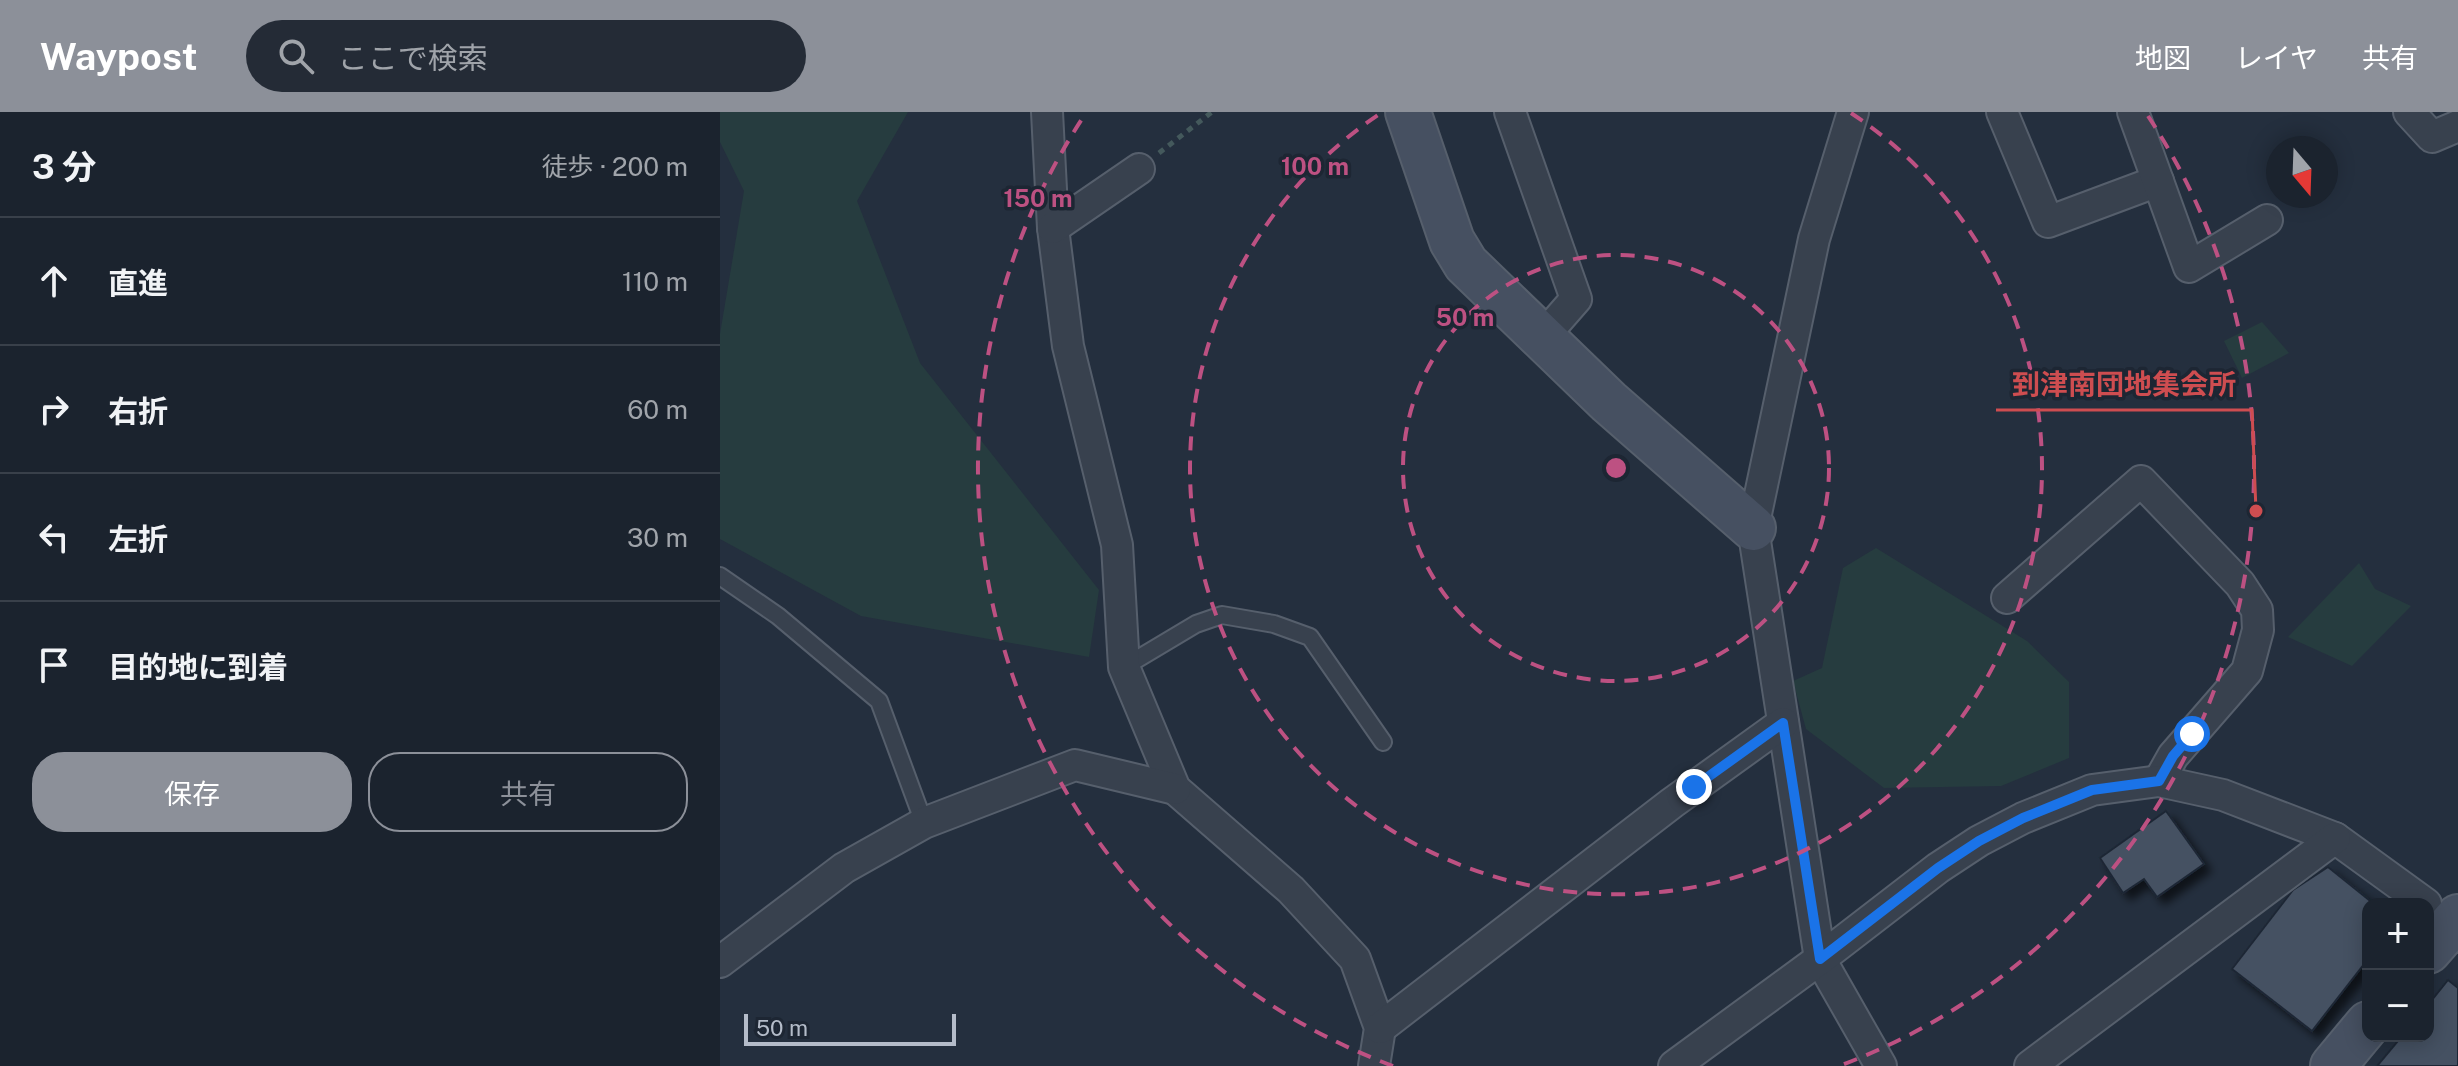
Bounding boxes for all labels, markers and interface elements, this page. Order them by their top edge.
search box [246,20,806,92]
text: Waypost [40,34,198,79]
icon: search [274,34,318,78]
text: ここで検索 [338,40,488,76]
text: 地図 [2135,41,2191,74]
text: レイヤ [2235,41,2318,74]
text: 共有 [2362,41,2418,74]
north arrow [2266,136,2338,208]
text: 3 分 [32,147,96,187]
text: 徒歩 · 200 m [542,151,688,182]
text: 100 m [1281,152,1349,180]
text: 150 m [1004,184,1072,212]
icon: ahead [32,259,76,303]
text: 直進 [108,265,168,301]
text: 110 m [622,266,688,297]
text: 50 m [1436,303,1494,331]
callout: 到津南団地集会所 [1996,358,2252,410]
text: 到津南団地集会所 [2012,367,2236,400]
icon: right [32,387,76,431]
text: 右折 [108,393,168,429]
text: 60 m [627,394,688,425]
centre of rings [1602,454,1630,482]
icon: left [32,515,76,559]
text: 左折 [108,521,168,557]
text: 30 m [627,522,688,553]
icon: arrive [32,643,76,687]
text: 目的地に到着 [108,649,288,685]
route start [2174,716,2210,752]
button: 保存 [32,752,352,832]
button: 共有 [368,752,688,832]
route end [1676,769,1712,805]
map controls [2362,898,2434,1042]
button: + [2362,898,2434,970]
button: − [2362,970,2434,1042]
scale bar [744,1010,956,1046]
text: 50 m [756,1015,808,1041]

